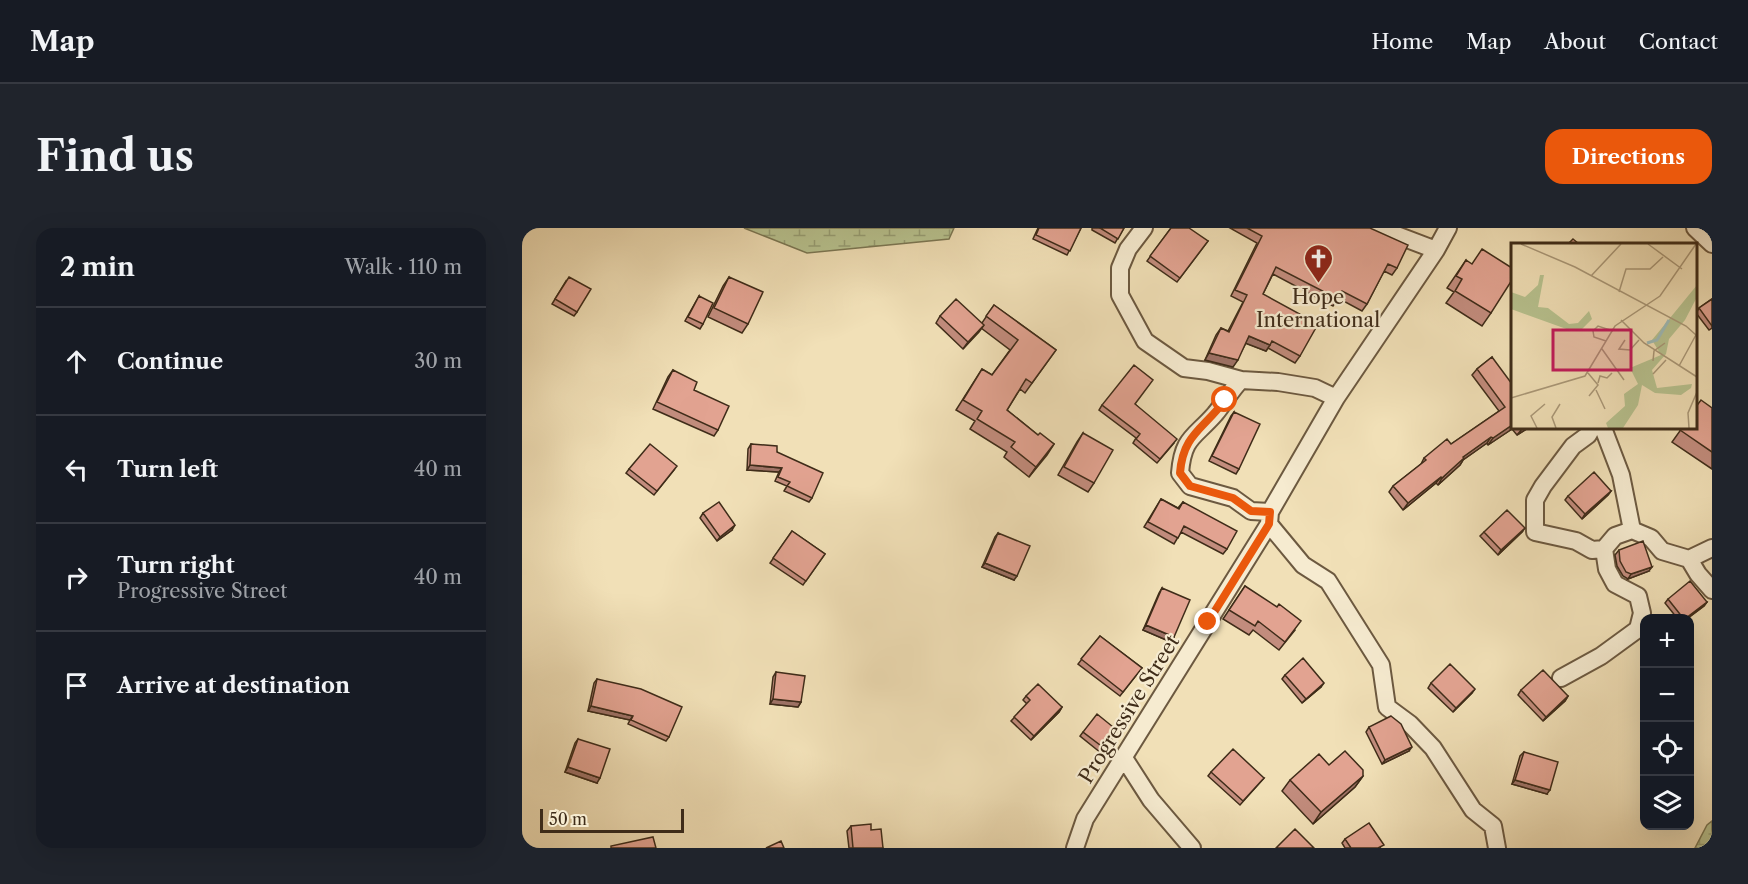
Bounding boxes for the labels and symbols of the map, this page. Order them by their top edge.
church icon: Hope International [1302,243,1334,285]
inset map [1511,243,1697,429]
place label: Hope International [1256,285,1380,332]
route start [1211,386,1237,412]
route end [1194,608,1220,634]
street label: Progressive Street [1074,630,1184,788]
scale bar [540,806,684,834]

